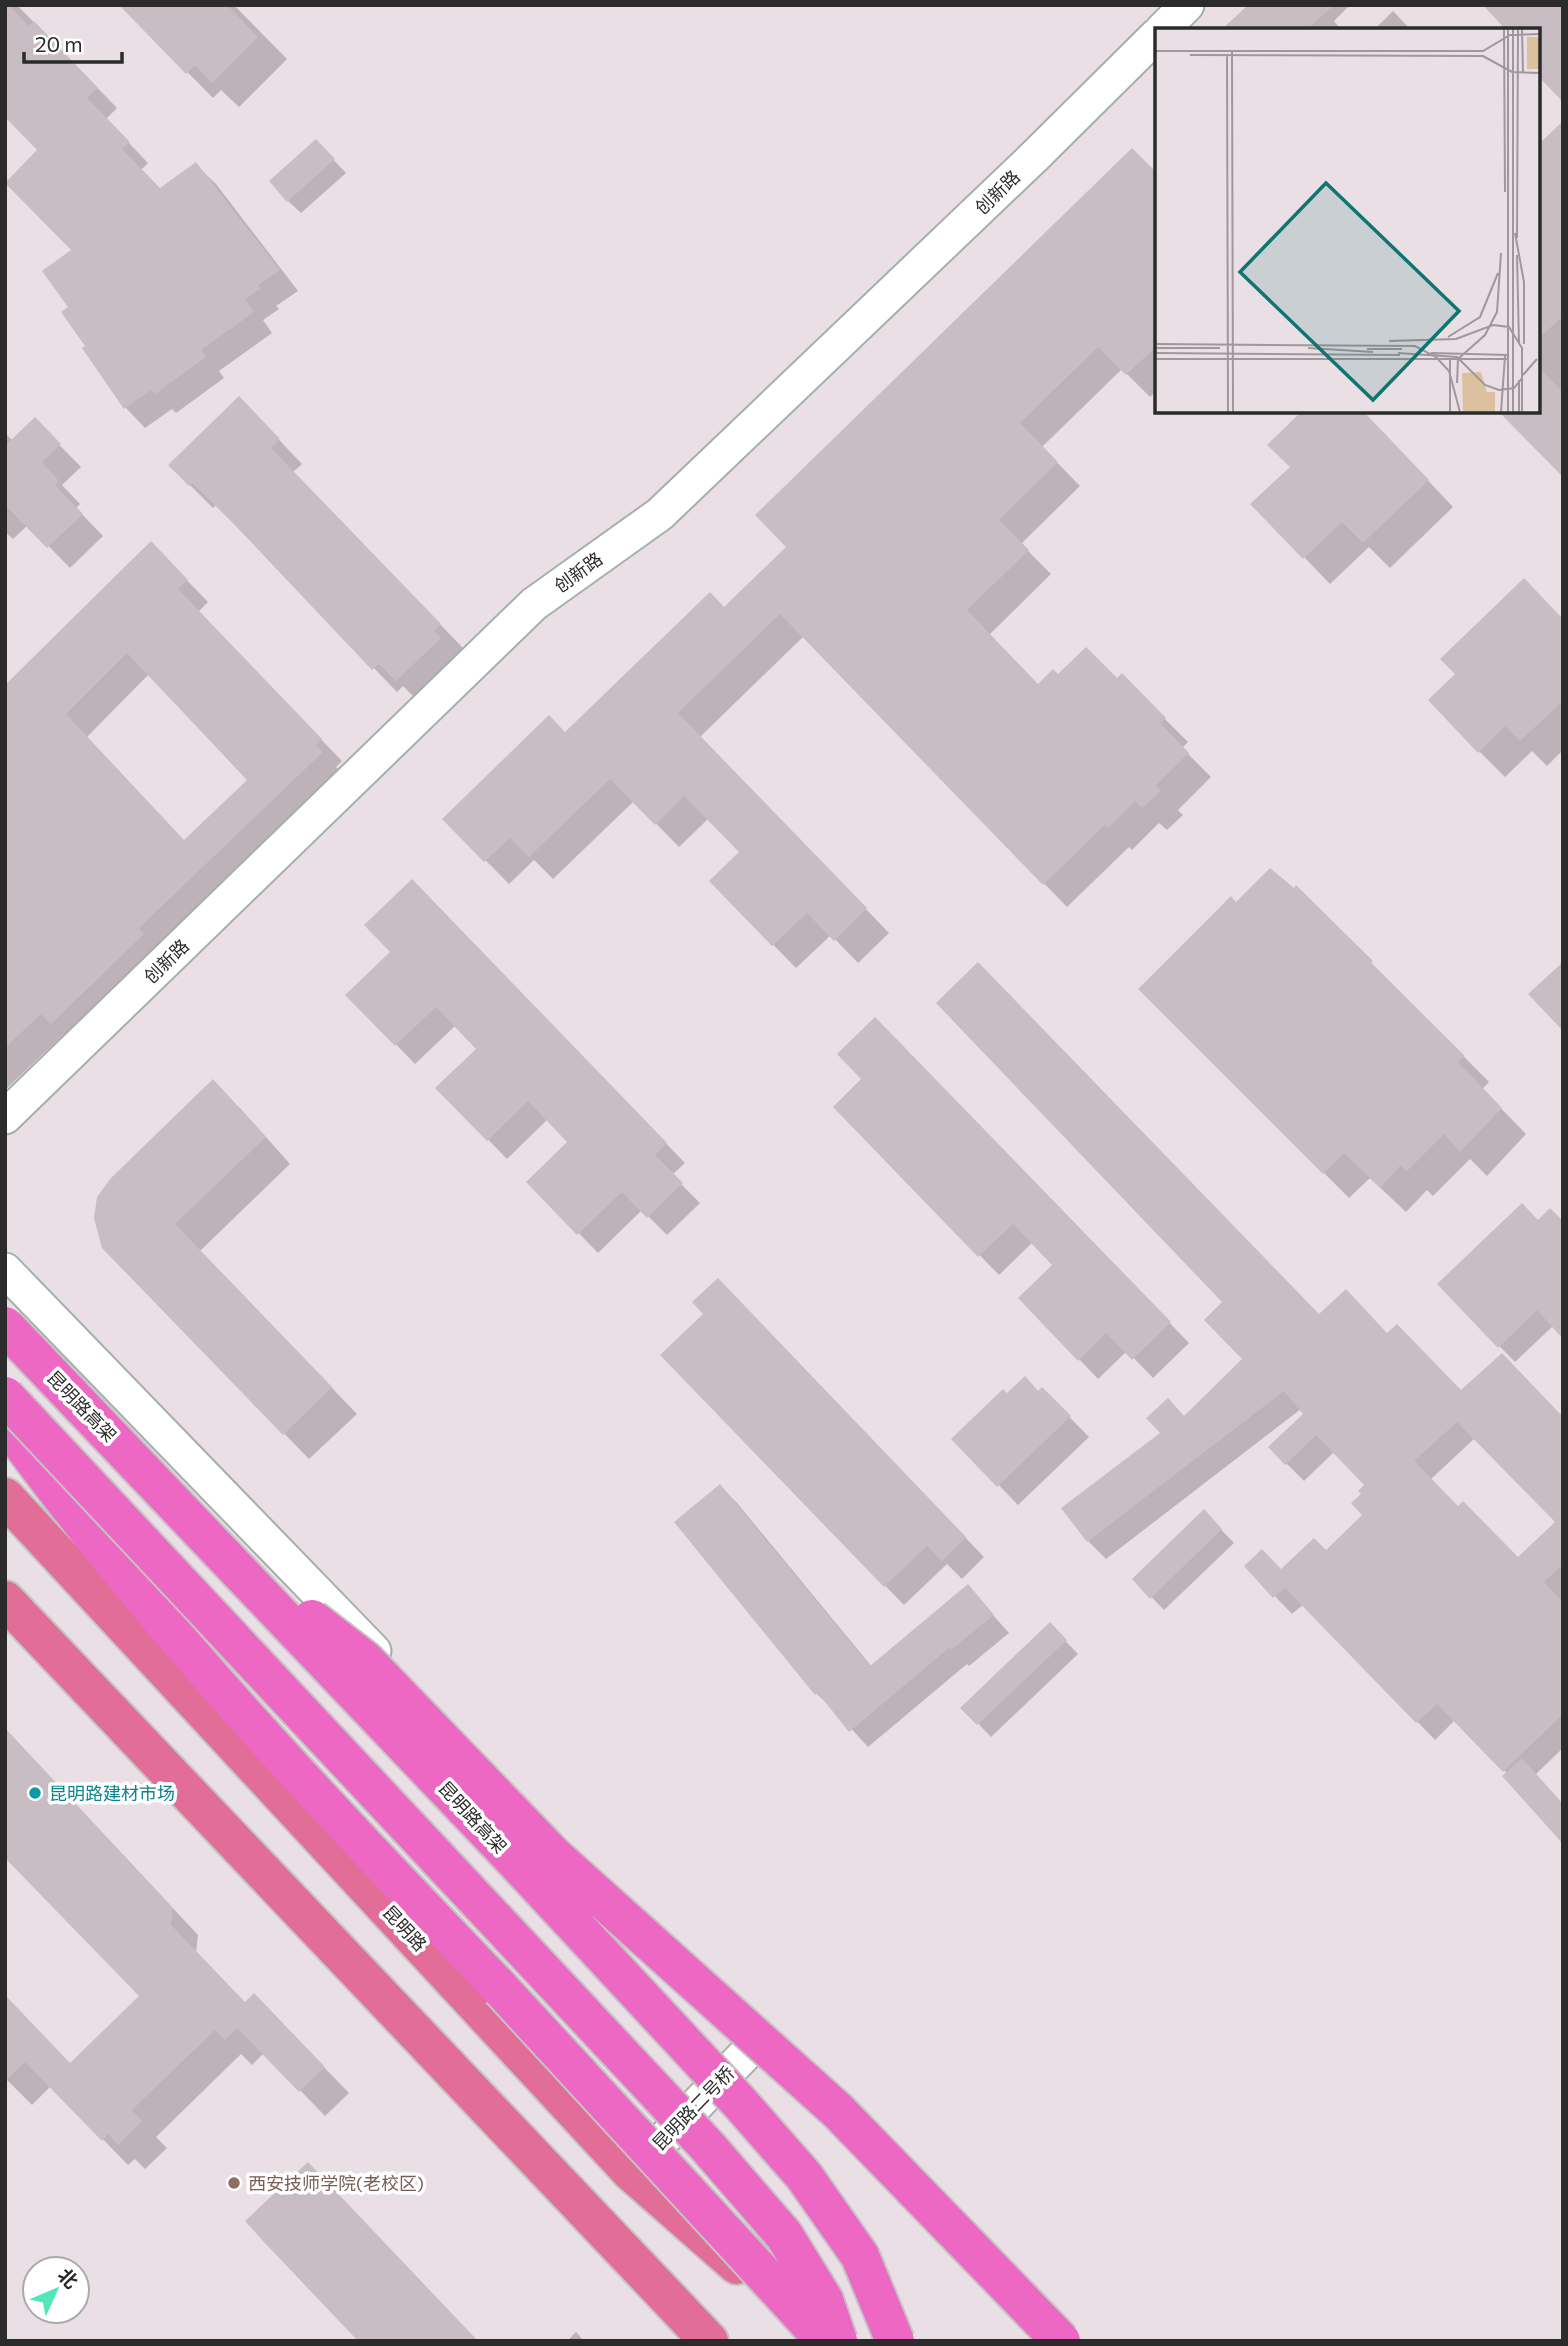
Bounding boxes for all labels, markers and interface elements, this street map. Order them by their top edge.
scale bar [24,21,122,65]
inset map [1155,28,1540,413]
text: 20 m [35,31,83,56]
street label: 创新路 [970,165,1024,219]
street label: 创新路 [550,547,606,597]
street label: 创新路 [139,934,193,988]
street label: 昆明路高架 [43,1366,121,1446]
street label: 昆明路高架 [434,1777,512,1857]
place label: 昆明路建材市场 [49,1782,175,1804]
marker: 昆明路建材市场 [27,1785,43,1801]
street label: 昆明路 [379,1901,431,1955]
street label: 昆明路二号桥 [648,2062,738,2154]
place label: 西安技师学院(老校区) [248,2172,424,2194]
marker: 西安技师学院(老校区) [226,2175,242,2191]
north arrow [21,2255,91,2325]
text: 北 [54,2263,83,2293]

